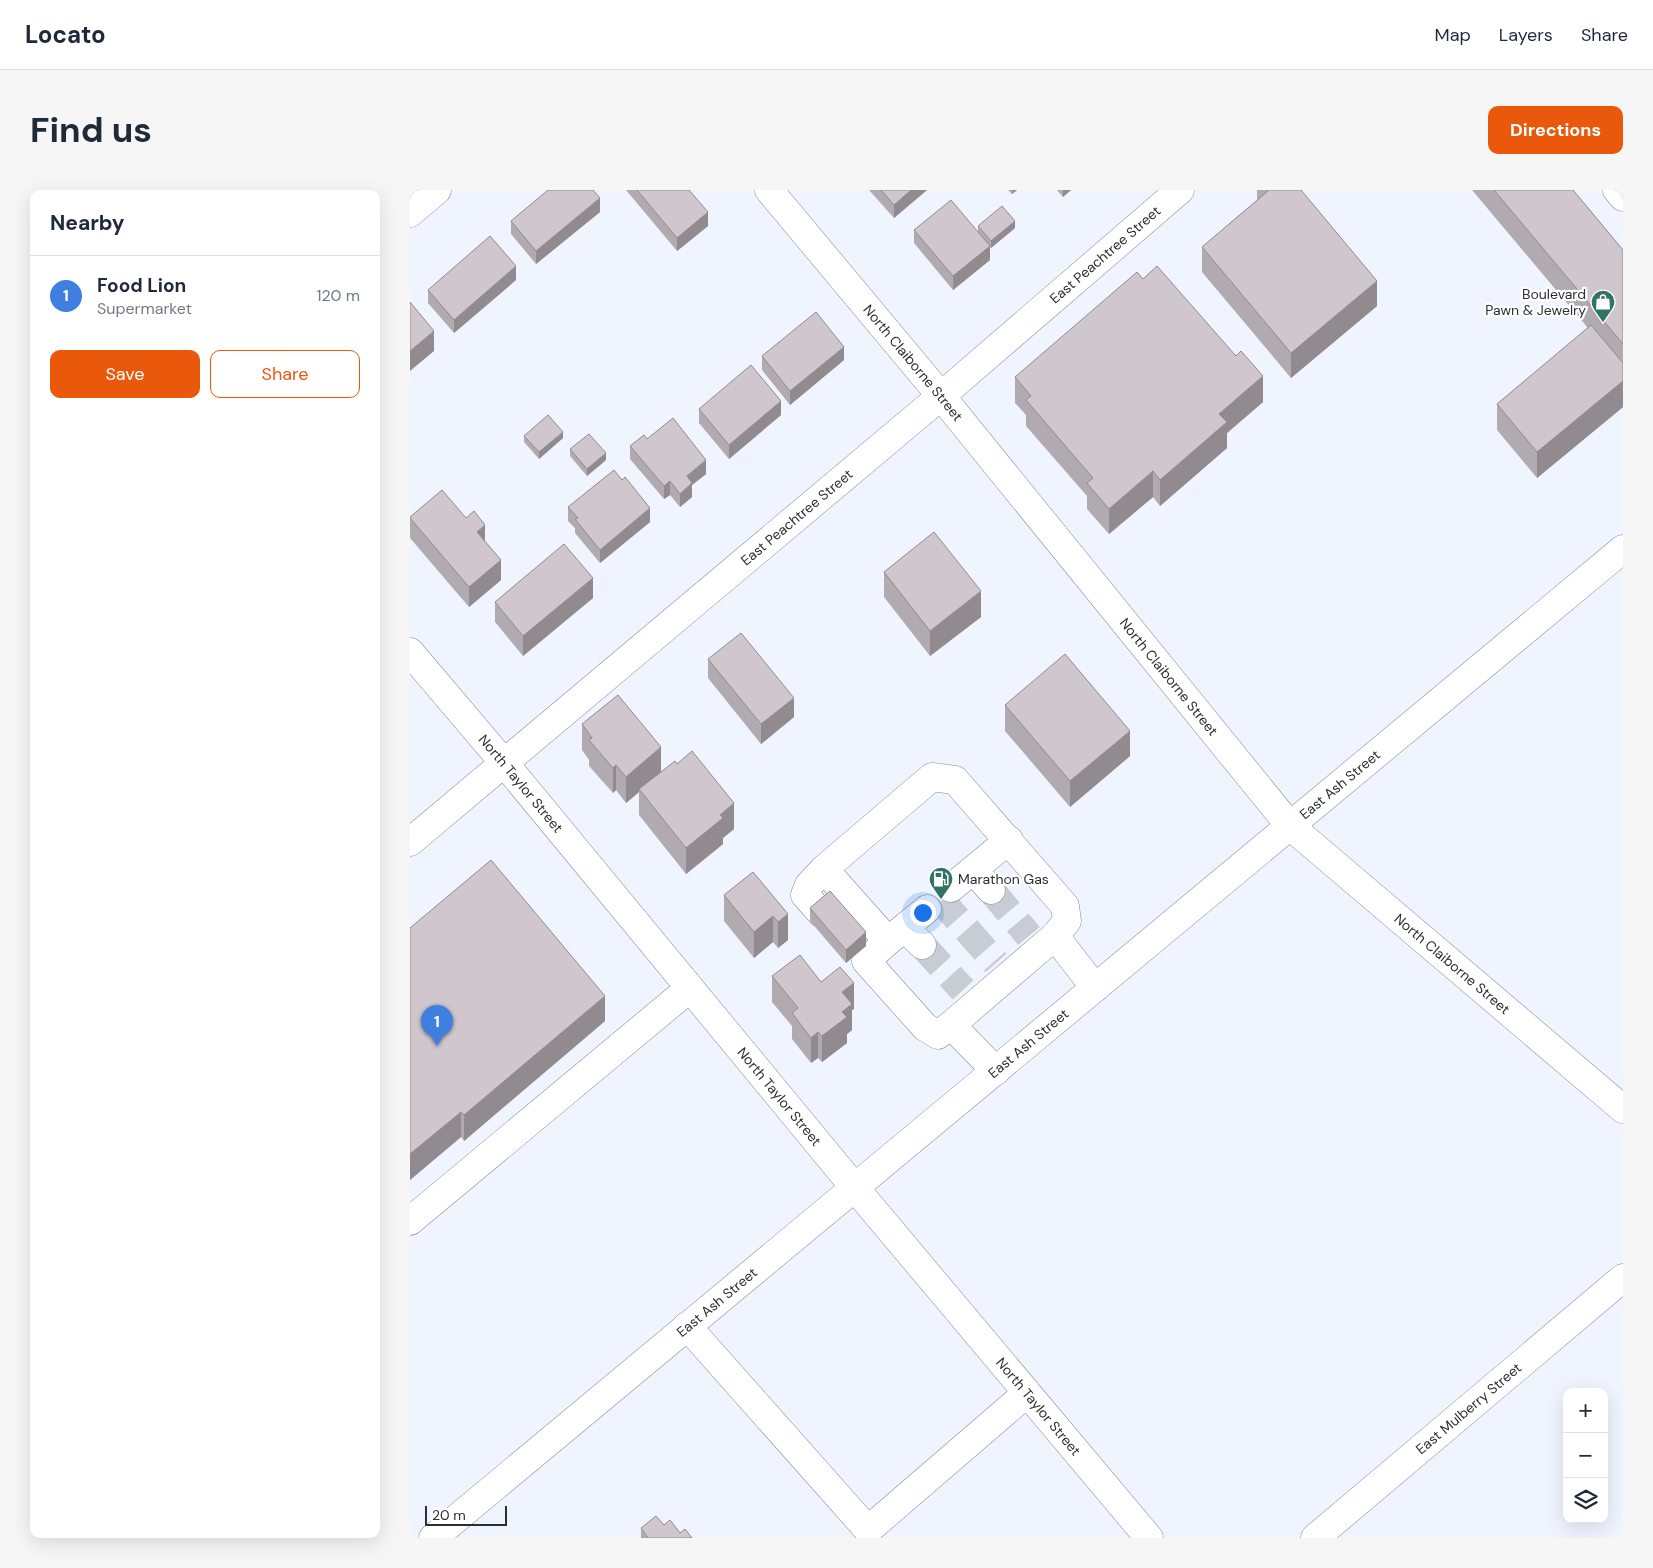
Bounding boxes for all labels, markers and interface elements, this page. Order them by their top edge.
text: Locato [25,19,106,50]
text: Map [1435,23,1471,47]
text: Layers [1499,23,1553,47]
text: Share [1581,23,1628,47]
button: Directions [1488,106,1623,154]
text: Find us [30,107,152,153]
street label: East Peachtree Street [1046,202,1164,307]
text: Nearby [50,209,124,237]
text: Food Lion [97,273,186,298]
text: 1 [63,285,69,306]
text: 120 m [316,285,360,306]
place label: Boulevard Pawn & Jewelry [1485,285,1586,319]
shop icon: Boulevard Pawn & Jewelry [1590,289,1616,323]
text: Supermarket [97,298,192,319]
street label: North Claiborne Street [859,301,967,425]
button: Save [50,350,200,398]
button: Share [210,350,360,398]
street label: East Peachtree Street [737,465,856,569]
street label: North Claiborne Street [1116,614,1222,739]
street label: North Taylor Street [475,731,567,836]
street label: East Ash Street [1296,746,1384,823]
fuel station icon: Marathon Gas [928,866,954,900]
place label: Marathon Gas [958,870,1049,888]
your location [910,900,936,926]
street label: North Claiborne Street [1391,910,1514,1018]
pin: 1 [421,1005,453,1046]
street label: East Ash Street [984,1005,1072,1082]
street label: North Taylor Street [733,1043,825,1149]
street label: East Ash Street [673,1263,761,1341]
street label: North Taylor Street [992,1354,1085,1459]
street label: East Mulberry Street [1412,1359,1525,1458]
map controls [1563,1388,1608,1523]
button: + [1563,1388,1608,1433]
button: − [1563,1433,1608,1478]
button: layers [1563,1478,1608,1523]
scale bar [425,1503,508,1526]
text: 20 m [432,1506,466,1524]

